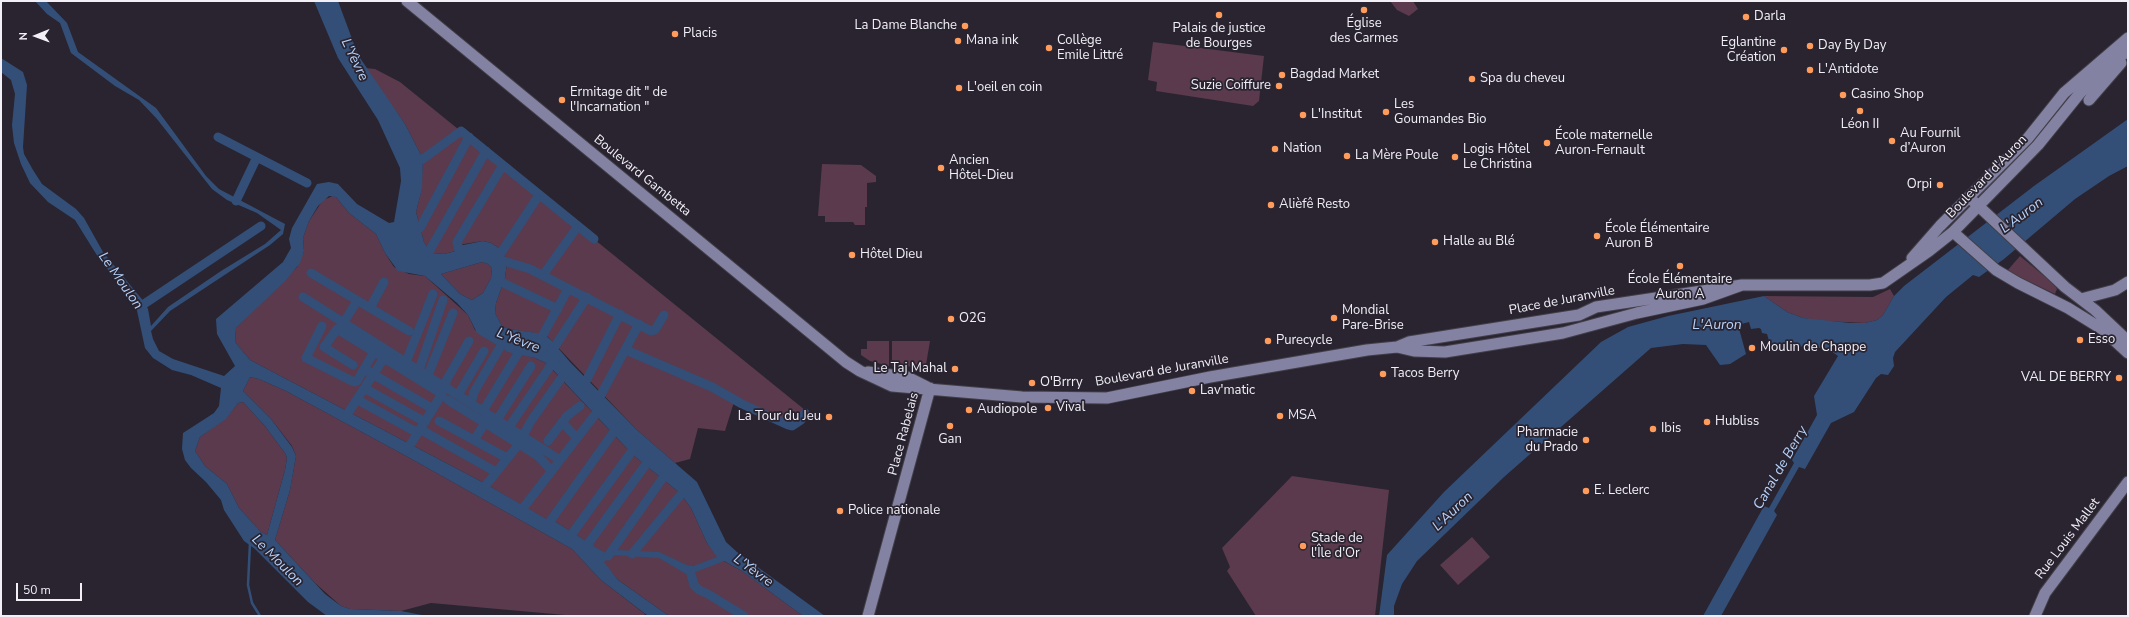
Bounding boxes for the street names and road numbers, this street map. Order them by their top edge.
street label: Boulevard Gambetta [590,132,694,220]
street label: Boulevard d'Auron [1943,132,2031,222]
street label: Place de Juranville [1508,283,1616,319]
street label: Boulevard de Juranville [1094,352,1230,390]
street label: Place Rabelais [885,391,923,477]
street label: Rue Louis Mallet [2032,495,2104,583]

